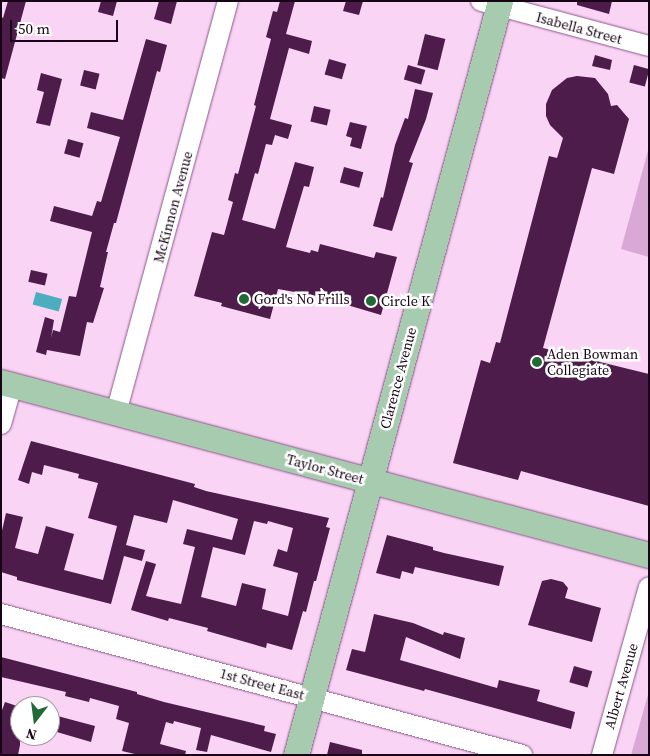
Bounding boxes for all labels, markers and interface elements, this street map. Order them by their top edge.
street label: Isabella Street [534,9,624,47]
scale bar [12,10,120,42]
text: 50 m [18,18,50,39]
street label: McKinnon Avenue [150,149,196,265]
place label: Gord's No Frills [254,291,350,307]
marker: Gord's No Frills [238,293,250,305]
place label: Circle K [381,293,430,309]
marker: Circle K [365,295,377,307]
street label: Clarence Avenue [376,325,420,431]
place label: Aden Bowman Collegiate [547,346,638,378]
marker: Aden Bowman Collegiate [531,356,543,368]
street label: Taylor Street [285,451,365,487]
street label: Albert Avenue [601,641,641,731]
street label: 1st Street East [218,665,306,703]
north arrow [10,696,60,746]
text: N [24,724,39,746]

